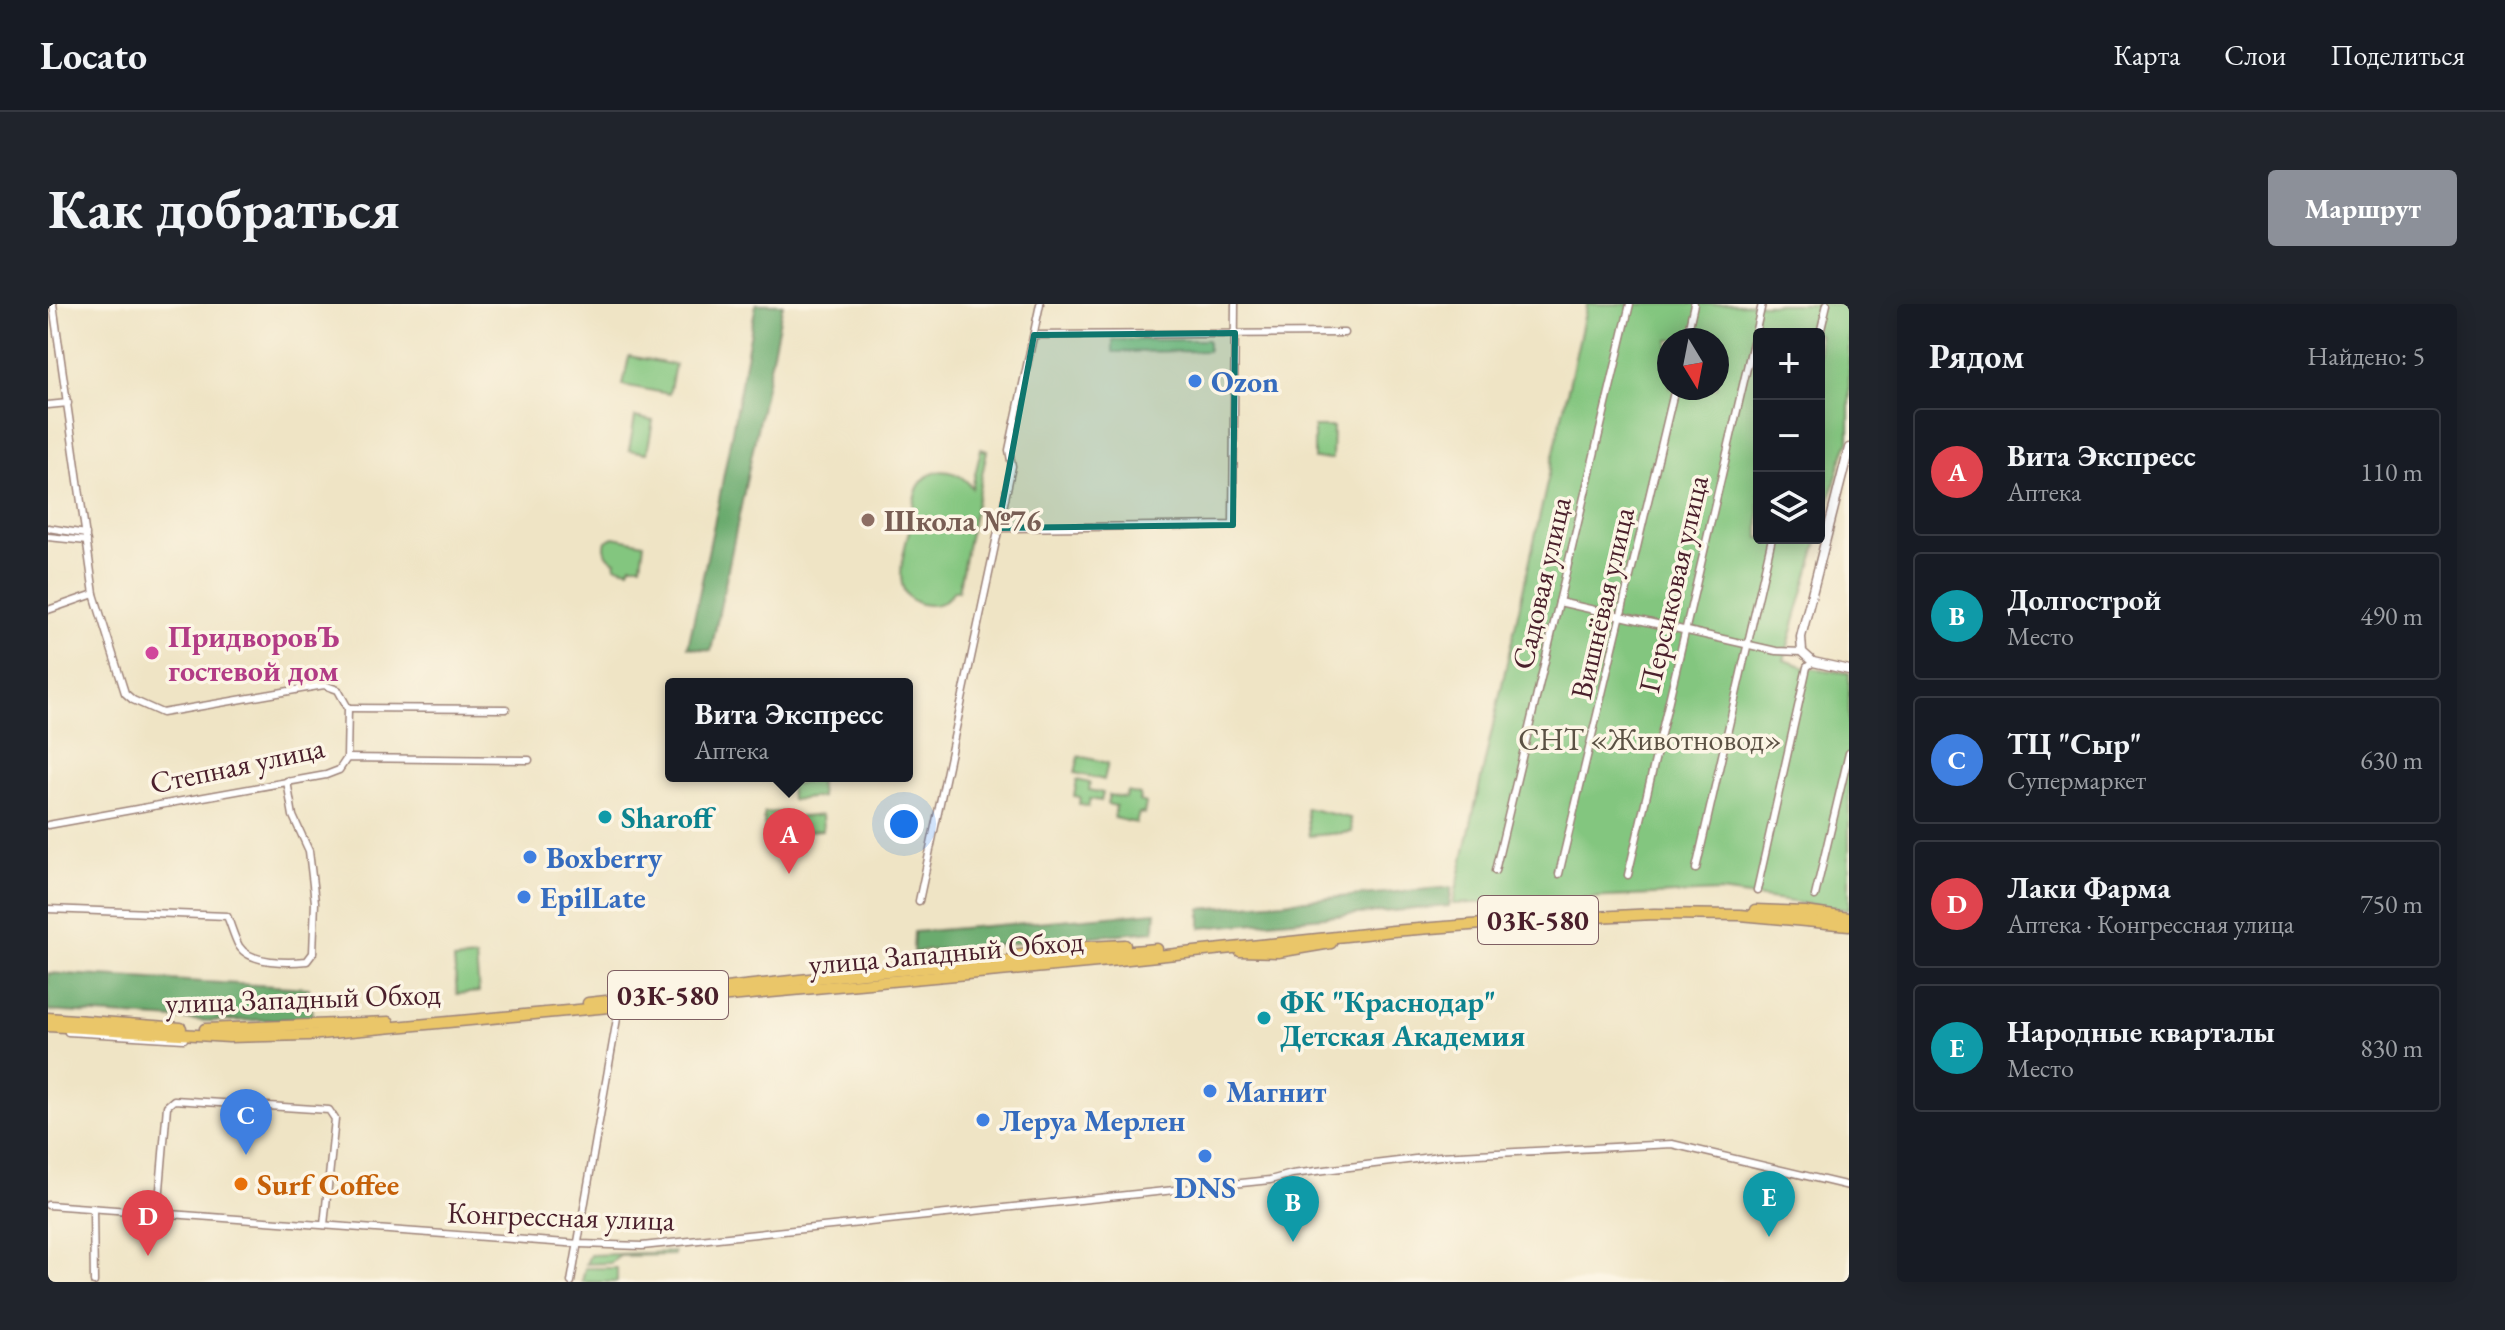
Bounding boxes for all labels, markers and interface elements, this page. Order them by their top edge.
text: Locato [40,31,147,80]
text: Карта [2113,37,2180,73]
text: Слои [2224,37,2286,73]
text: Поделиться [2330,37,2465,73]
button: Маршрут [2268,170,2457,246]
text: Как добраться [48,172,400,245]
north arrow [1657,328,1729,400]
map controls [1753,328,1825,544]
button: + [1753,328,1825,400]
text: Рядом [1929,334,2024,378]
text: Найдено: 5 [2307,339,2425,373]
place label: Ozon [1211,362,1279,401]
marker: Ozon [1186,372,1204,390]
button: − [1753,400,1825,472]
text: Вита Экспресс [2007,436,2196,475]
text: A [1948,455,1966,489]
text: 110 m [2360,455,2423,489]
street label: Персиковая улица [1629,471,1717,697]
button: layers [1753,472,1825,544]
text: Аптека [2007,475,2081,509]
street label: Садовая улица [1502,493,1580,673]
place label: Школа №76 [884,501,1042,540]
street label: Вишнёвая улица [1561,503,1643,703]
marker: Школа №76 [859,511,877,529]
text: Долгострой [2007,580,2161,619]
text: B [1949,599,1965,633]
text: 490 m [2360,599,2423,633]
place label: ПридворовЪ гостевой дом [168,617,340,690]
text: Место [2007,619,2074,653]
marker: ПридворовЪ гостевой дом [143,644,161,662]
popup [665,678,913,782]
text: Вита Экспресс [695,694,883,733]
park label: СНТ «Животновод» [1518,720,1782,759]
text: ТЦ "Сыр" [2007,724,2142,763]
street label: Степная улица [146,727,328,803]
text: Аптека [695,733,769,767]
text: C [1948,743,1966,777]
text: 630 m [2360,743,2423,777]
text: Супермаркет [2007,763,2146,797]
place label: Sharoff [621,798,717,837]
your location [884,804,924,844]
marker: Sharoff [596,808,614,826]
pin: A [763,808,815,874]
place label: Boxberry [546,838,663,877]
marker: Boxberry [521,848,539,866]
text: Лаки Фарма [2007,868,2171,907]
place label: EpilLate [540,878,646,917]
text: D [1947,887,1967,921]
text: 750 m [2360,887,2423,921]
marker: EpilLate [515,888,533,906]
road number: 03К-580 [1478,896,1598,944]
text: Аптека · Конгрессная улица [2007,907,2294,941]
street label: улица Западный Обход [807,921,1085,983]
road number: 03К-580 [608,971,728,1019]
street label: улица Западный Обход [165,974,442,1022]
place label: ФК "Краснодар" Детская Академия [1280,982,1525,1055]
marker: ФК "Краснодар" Детская Академия [1255,1009,1273,1027]
text: Народные кварталы [2007,1012,2275,1051]
text: E [1950,1031,1964,1065]
text: 830 m [2360,1031,2423,1065]
text: Место [2007,1051,2074,1085]
place label: Магнит [1226,1072,1327,1111]
marker: Магнит [1201,1082,1219,1100]
pin: C [220,1089,272,1155]
place label: Леруа Мерлен [999,1101,1185,1140]
marker: Леруа Мерлен [974,1111,992,1129]
marker: DNS [1196,1147,1214,1165]
place label: Surf Coffee [257,1165,399,1204]
place label: DNS [1174,1168,1236,1207]
pin: E [1743,1171,1795,1237]
marker: Surf Coffee [232,1175,250,1193]
pin: B [1267,1176,1319,1242]
pin: D [122,1190,174,1256]
street label: Конгрессная улица [447,1193,676,1239]

